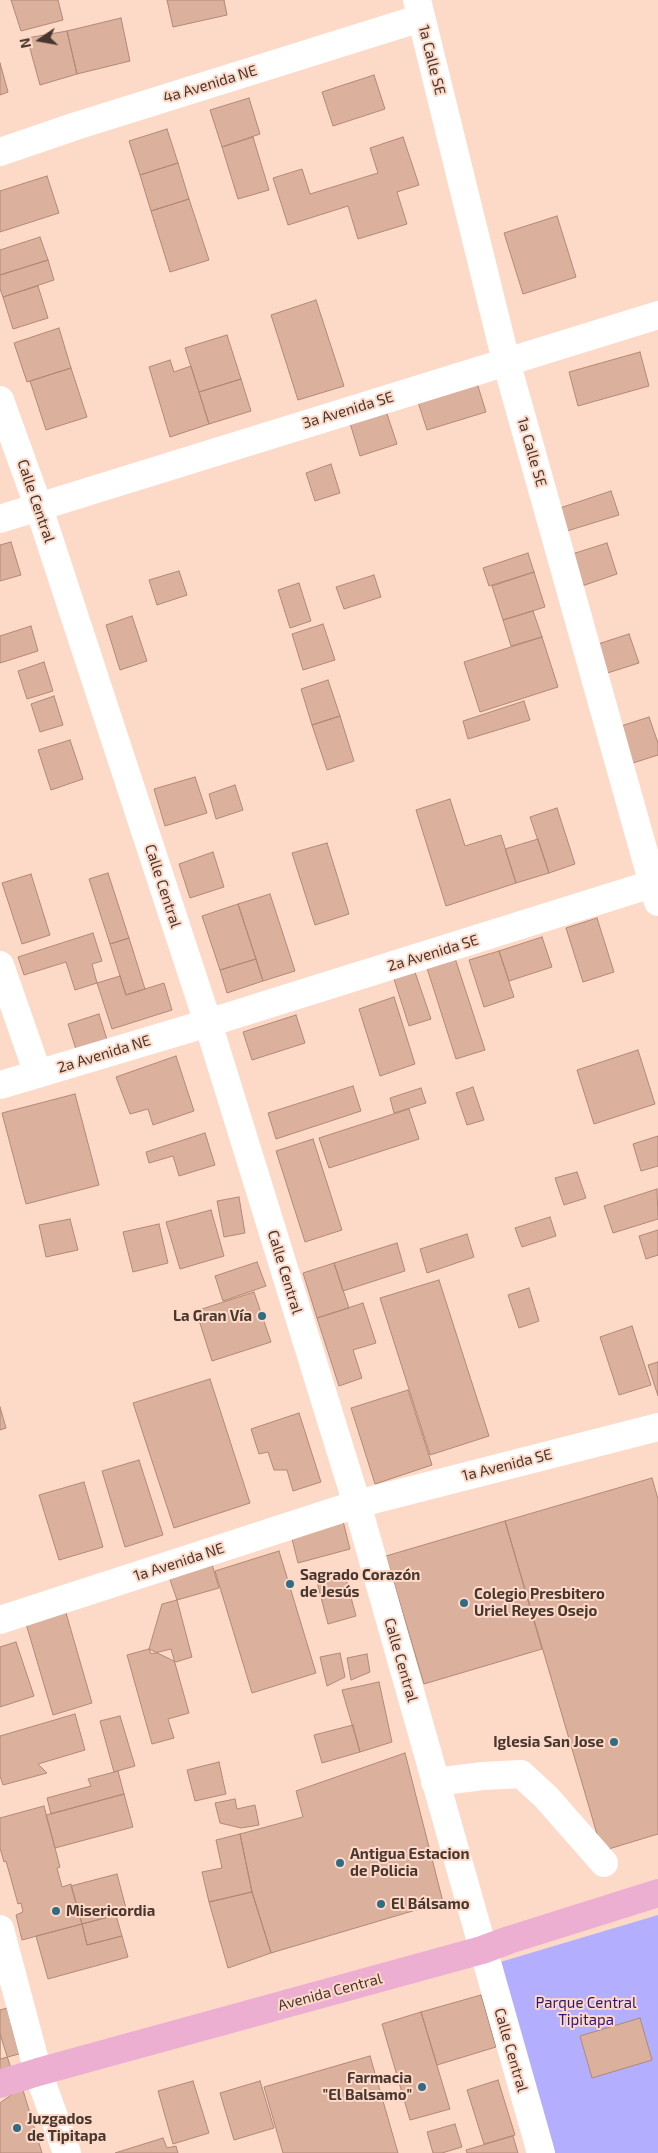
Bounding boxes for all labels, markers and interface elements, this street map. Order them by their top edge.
north arrow [15,15,65,65]
street label: 1a Calle SE [415,23,449,97]
text: N [15,37,34,50]
street label: 4a Avenida NE [161,61,259,107]
street label: 3a Avenida SE [300,388,396,432]
street label: 1a Calle SE [514,415,550,489]
street label: Calle Central [13,457,59,545]
street label: Calle Central [141,842,185,930]
street label: 2a Avenida SE [385,931,481,975]
street label: 2a Avenida NE [55,1031,153,1077]
street label: Calle Central [264,1228,306,1316]
place label: La Gran Vía [173,1307,252,1325]
marker: La Gran Vía [256,1310,268,1322]
street label: 1a Avenida SE [460,1445,554,1485]
street label: 1a Avenida NE [131,1539,227,1585]
place label: Sagrado Corazón de Jesús [300,1566,420,1601]
marker: Sagrado Corazón de Jesús [284,1578,296,1590]
place label: Colegio Presbitero Uriel Reyes Osejo [474,1585,605,1620]
marker: Colegio Presbitero Uriel Reyes Osejo [458,1597,470,1609]
street label: Calle Central [380,1616,422,1704]
place label: Iglesia San Jose [493,1733,604,1751]
marker: Iglesia San Jose [608,1736,620,1748]
place label: Antigua Estacion de Policia [350,1845,469,1880]
marker: Antigua Estacion de Policia [334,1857,346,1869]
place label: El Bálsamo [391,1895,469,1913]
marker: El Bálsamo [375,1898,387,1910]
place label: Misericordia [66,1902,155,1920]
marker: Misericordia [50,1905,62,1917]
street label: Avenida Central [276,1969,384,2015]
park label: Parque Central Tipitapa [535,1994,637,2029]
street label: Calle Central [490,2006,532,2094]
place label: Farmacia "El Balsamo" [323,2069,412,2104]
marker: Farmacia "El Balsamo" [416,2081,428,2093]
place label: Juzgados de Tipitapa [27,2110,106,2145]
marker: Juzgados de Tipitapa [11,2122,23,2134]

